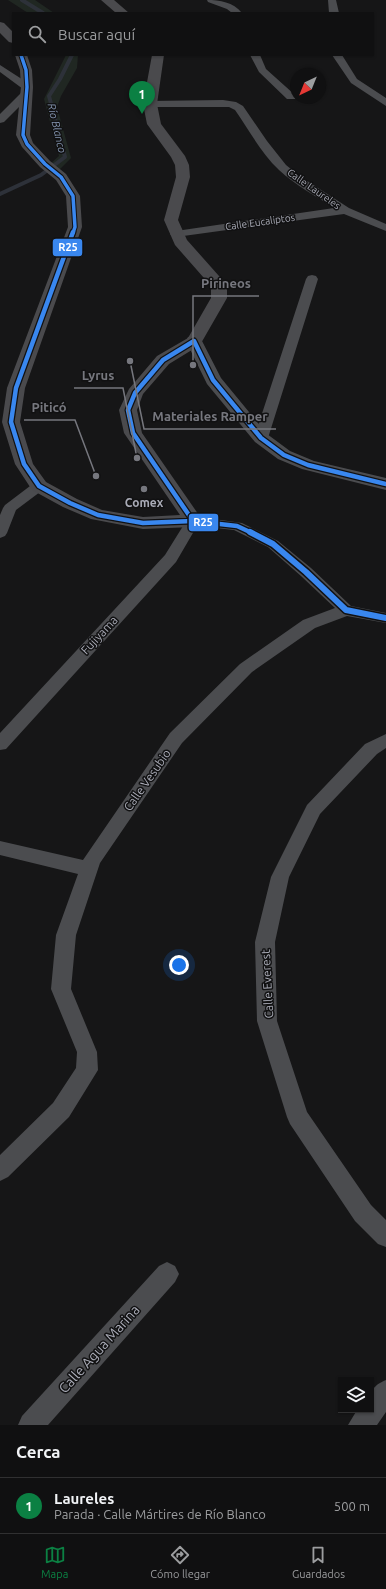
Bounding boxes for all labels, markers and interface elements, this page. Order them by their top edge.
search box [12,12,374,56]
icon: search [26,23,48,45]
text: Buscar aquí [58,26,135,43]
north arrow [290,68,326,104]
pin: 1 [129,81,155,114]
water label: Río Blanco [45,102,69,154]
street label: Calle Laureles [285,167,343,211]
street label: Calle Eucaliptos [224,212,296,232]
line badge: R25 [52,238,83,257]
text: R25 [58,241,78,253]
callout: Pirineos [193,271,259,296]
text: Pirineos [201,276,251,290]
callout: Lyrus [74,363,123,388]
text: Lyrus [82,368,114,382]
callout: Piticó [24,395,75,420]
text: Piticó [31,400,67,414]
callout: Materiales Ramper [144,404,276,429]
text: Materiales Ramper [152,409,268,423]
marker: Comex [139,484,149,494]
place label: Comex [125,496,164,509]
line badge: R25 [188,513,219,532]
text: R25 [193,516,213,528]
street label: Fujiyama [78,613,120,657]
street label: Calle Vesubio [121,747,173,813]
street label: Calle Everest [259,949,275,1019]
your location [169,955,189,975]
street label: Calle Agua Marina [55,1302,143,1396]
map controls [338,1377,374,1413]
button: layers [338,1377,374,1413]
text: Cerca [16,1442,61,1461]
text: Laureles [54,1490,114,1507]
text: 1 [25,1499,33,1513]
text: 500 m [334,1499,370,1513]
text: Parada · Calle Mártires de Río Blanco [54,1507,266,1521]
tab: Mapa [41,1544,68,1580]
tab: Cómo llegar [150,1544,210,1580]
tab: Guardados [292,1544,345,1580]

